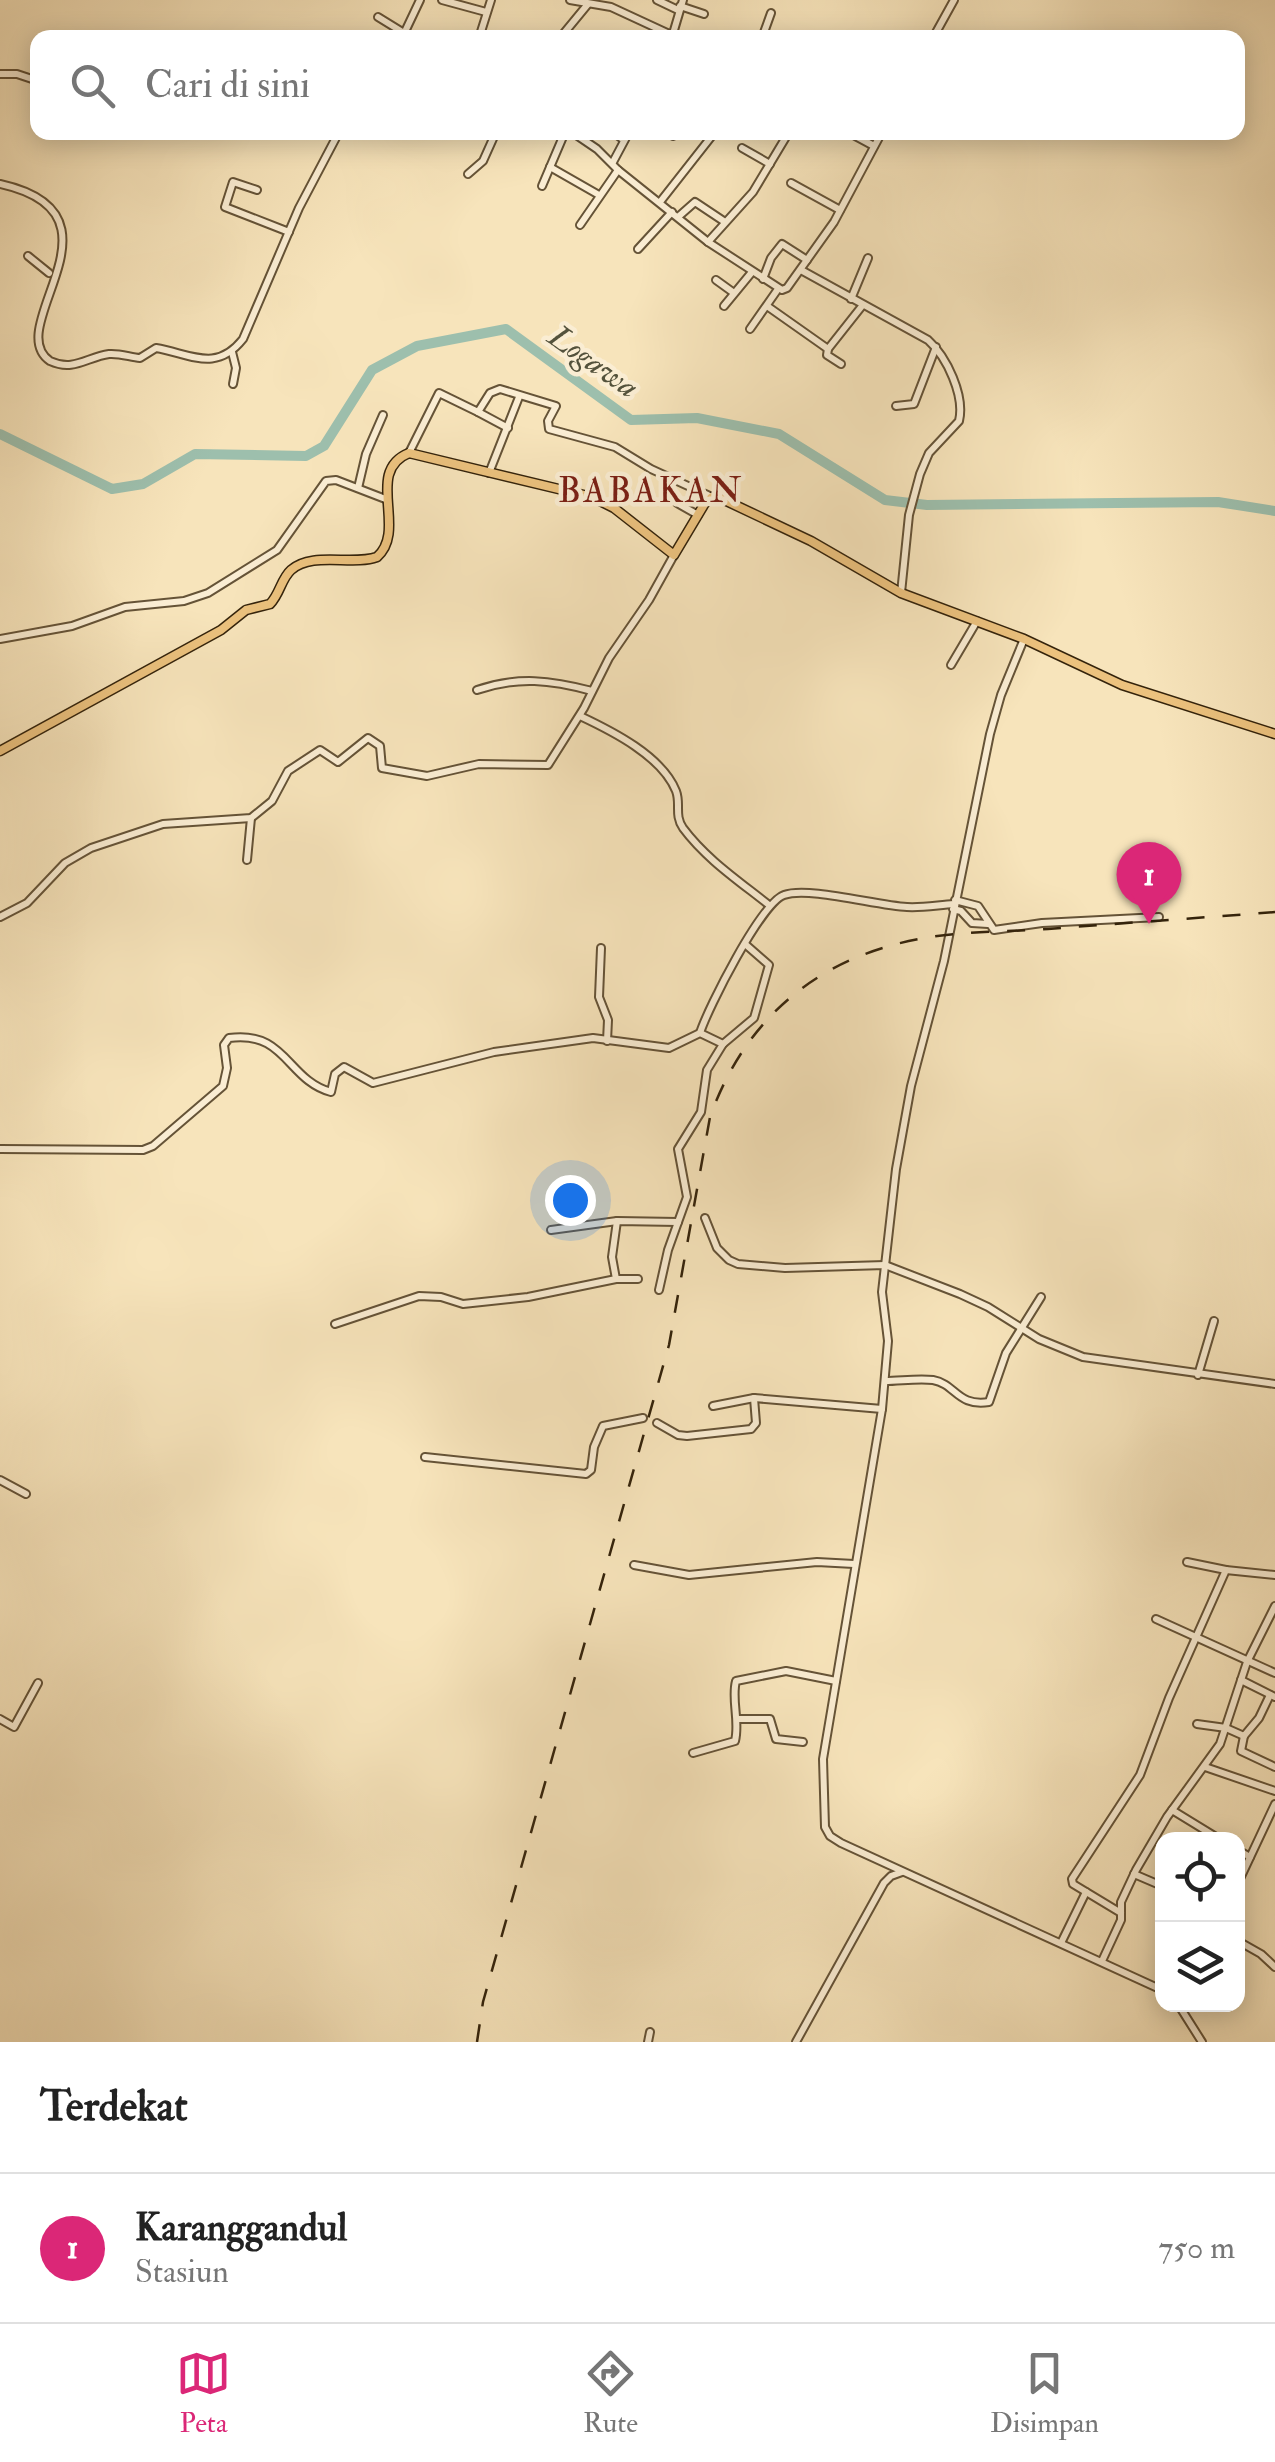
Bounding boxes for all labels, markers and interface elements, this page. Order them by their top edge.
search box [30,30,1245,140]
icon: search [65,58,120,113]
text: Cari di sini [145,61,310,109]
water label: Logawa [539,315,646,407]
district label: BABAKAN [558,469,744,513]
pin: 1 [1116,842,1182,924]
your location [545,1175,596,1226]
map controls [1155,1832,1245,2012]
button: locate [1155,1832,1245,1922]
button: layers [1155,1922,1245,2012]
text: Terdekat [40,2081,188,2133]
text: Karanggandul [135,2204,347,2252]
text: 1 [67,2228,78,2268]
text: 750 m [1159,2228,1235,2268]
text: Stasiun [135,2252,229,2292]
tab: Peta [176,2346,231,2441]
tab: Rute [583,2346,638,2441]
tab: Disimpan [990,2346,1099,2441]

